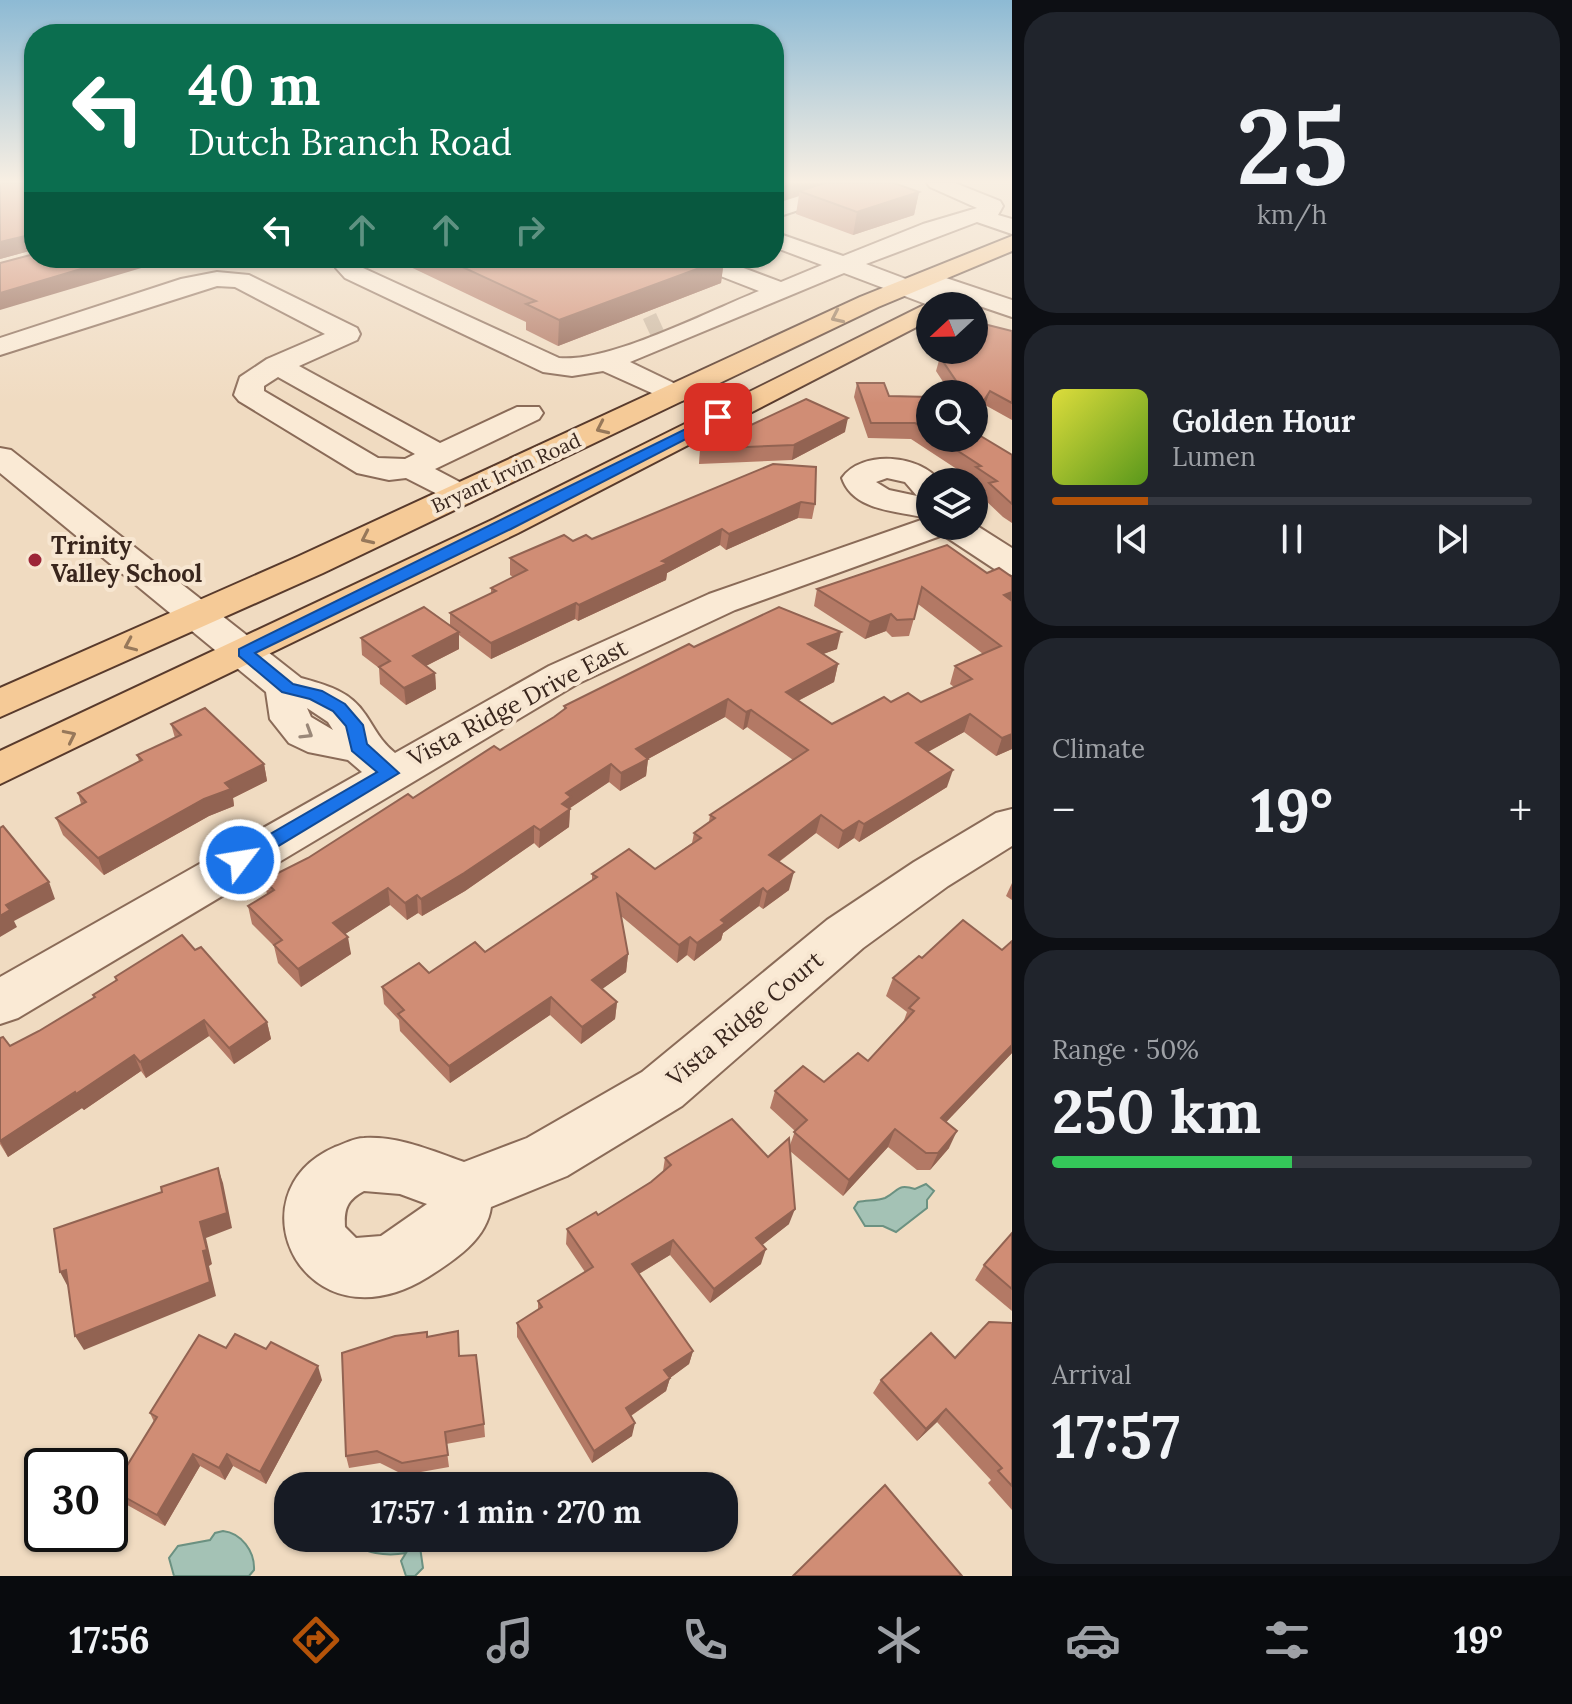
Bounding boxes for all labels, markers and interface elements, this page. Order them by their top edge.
text: 40 m [188,49,321,120]
icon: left [56,56,160,160]
text: 25 [1236,79,1348,212]
text: Dutch Branch Road [188,119,512,165]
text: km/h [1257,198,1327,231]
icon: left [256,208,300,252]
icon: ahead [340,208,384,252]
icon: ahead [424,208,468,252]
icon: right [508,208,552,252]
north arrow [916,292,988,364]
map controls [916,292,988,540]
one-way arrow [831,307,846,323]
button: search [916,380,988,452]
pin [684,383,752,451]
icon: arrive [696,395,740,439]
text: Golden Hour [1172,402,1355,440]
one-way arrow [596,418,610,434]
street label: Bryant Irvin Road [427,427,585,518]
text: Lumen [1172,440,1256,473]
button: layers [916,468,988,540]
icon: previous [1110,517,1154,561]
icon: pause [1270,517,1314,561]
icon: next [1430,517,1474,561]
one-way arrow [360,528,375,544]
place label: Trinity Valley School [51,530,202,589]
marker: Trinity Valley School [26,551,44,569]
street label: Vista Ridge Drive East [402,631,633,774]
one-way arrow [123,636,138,652]
one-way arrow [298,723,312,738]
one-way arrow [62,730,77,746]
text: Climate [1052,732,1145,765]
text: 19° [1251,772,1333,848]
text: − [1052,782,1075,838]
text: + [1509,782,1532,838]
position arrow [198,818,282,902]
street label: Vista Ridge Court [659,944,830,1094]
text: Range · 50% [1052,1033,1199,1066]
text: 250 km [1052,1073,1261,1149]
text: Arrival [1052,1358,1131,1391]
text: 17:57 [1052,1398,1180,1474]
speed limit sign: 30 [24,1448,128,1552]
text: 17:57 · 1 min · 270 m [371,1493,641,1531]
icon: directions [288,1612,344,1668]
icon: music [482,1612,538,1668]
icon: phone [677,1612,733,1668]
icon: climate [871,1612,927,1668]
icon: car [1065,1612,1121,1668]
icon: filters [1259,1612,1315,1668]
text: 17:56 [69,1617,150,1663]
text: 19° [1454,1617,1503,1663]

